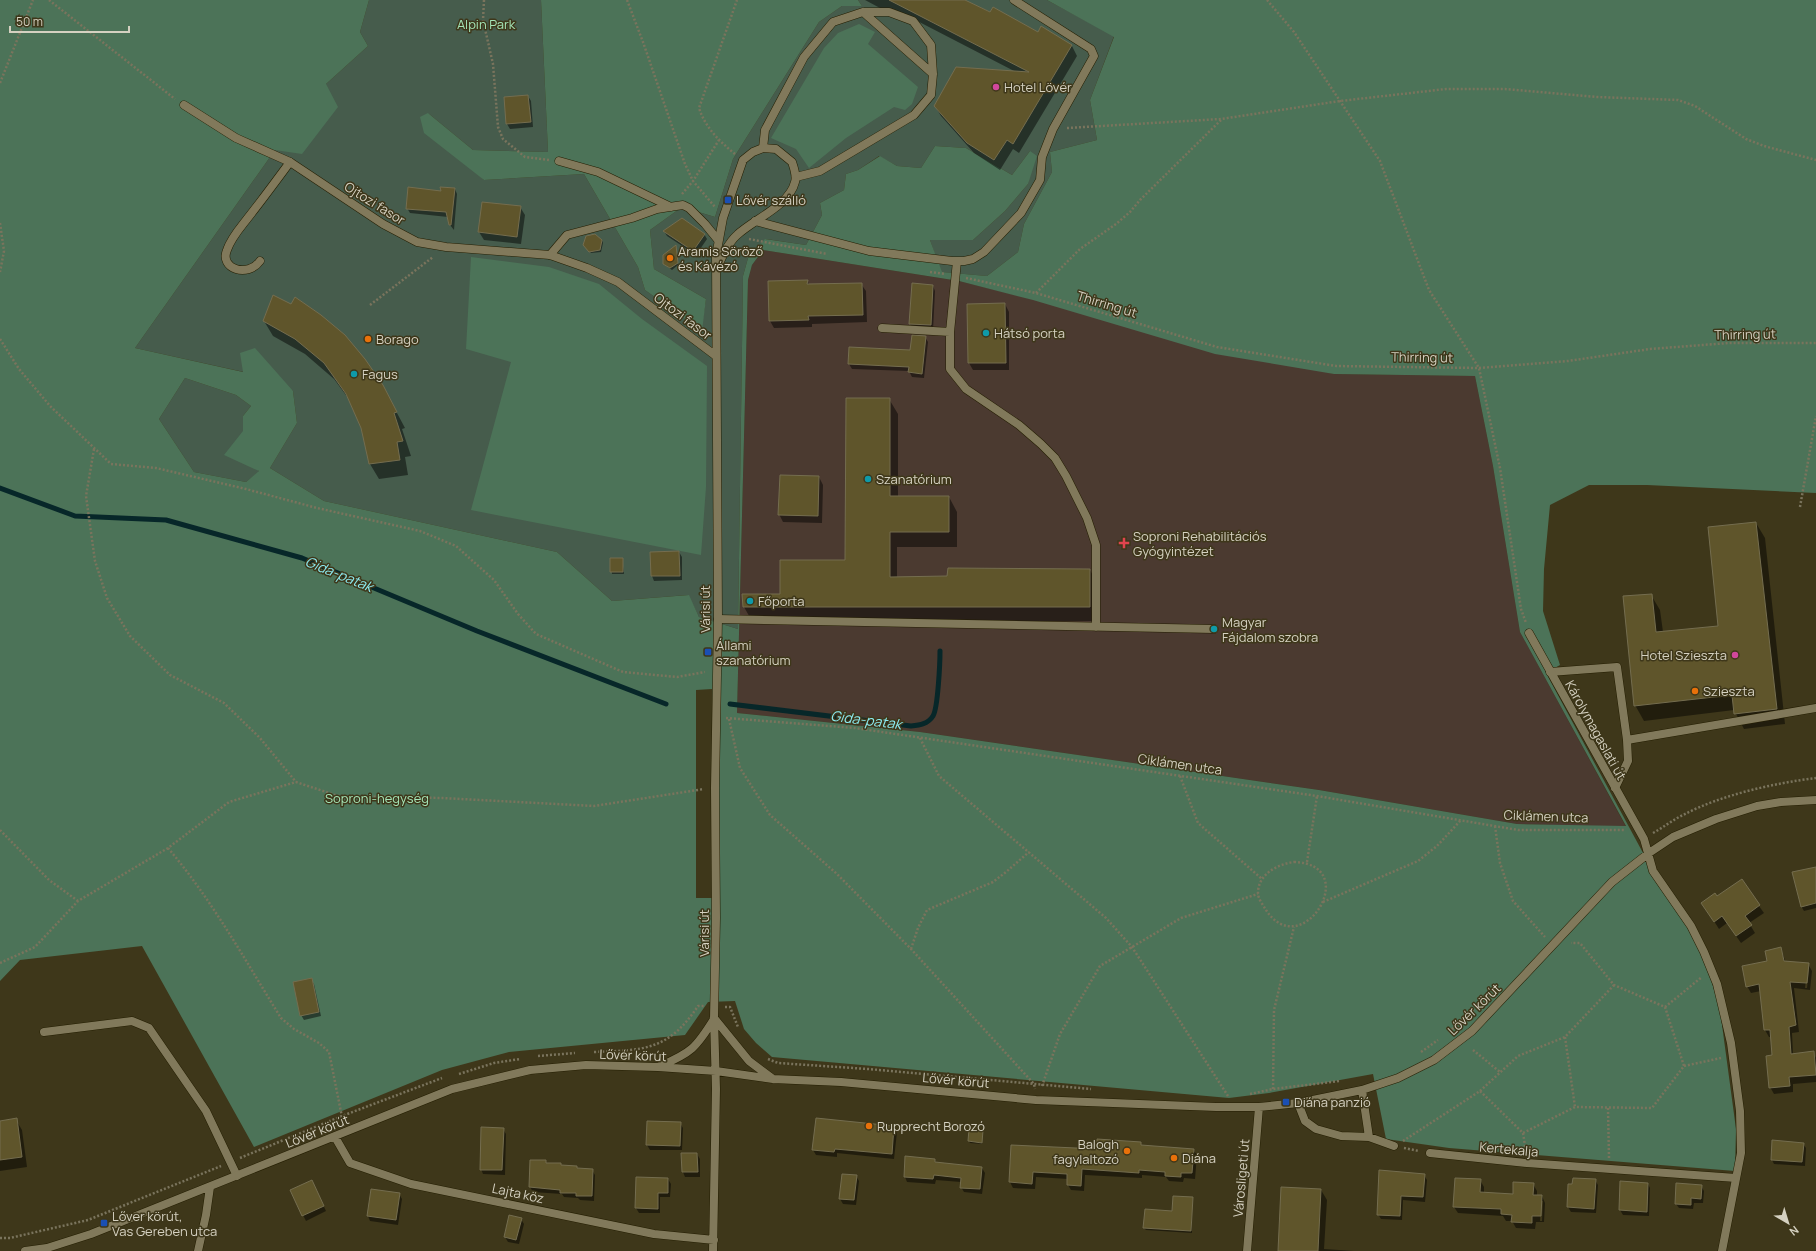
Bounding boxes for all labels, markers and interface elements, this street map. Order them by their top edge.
scale bar [10,8,129,34]
text: 50 m [16,13,43,30]
park label: Alpin Park [457,15,516,33]
place label: Hotel Lövér [1004,78,1072,96]
marker: Hotel Lövér [991,82,1001,92]
street label: Ojtozi fasor [341,177,409,229]
place label: Lővér szálló [736,191,806,209]
marker: Lővér szálló [723,195,733,205]
place label: Aramis Söröző és Kávézó [678,242,763,275]
marker: Aramis Söröző és Kávézó [665,253,675,263]
street label: Thirring út [1075,286,1139,322]
street label: Ojtozi fasor [650,288,716,344]
place label: Hátsó porta [994,324,1065,342]
street label: Thirring út [1714,324,1776,344]
marker: Hátsó porta [981,328,991,338]
place label: Borago [376,330,419,348]
marker: Borago [363,334,373,344]
street label: Thirring út [1391,347,1453,367]
place label: Fagus [362,365,398,383]
marker: Fagus [349,369,359,379]
place label: Szanatórium [876,470,952,488]
marker: Szanatórium [863,474,873,484]
place label: Soproni Rehabilitációs Gyógyintézet [1133,527,1267,560]
marker: Soproni Rehabilitációs Gyógyintézet [1118,537,1130,549]
water label: Gida-patak [302,551,378,597]
street label: Várisi út [696,585,714,633]
place label: Főporta [758,592,805,610]
marker: Főporta [745,596,755,606]
place label: Magyar Fájdalom szobra [1222,613,1318,646]
marker: Magyar Fájdalom szobra [1209,624,1219,634]
place label: Állami szanatórium [716,636,791,669]
place label: Hotel Szieszta [1641,646,1727,664]
marker: Állami szanatórium [703,647,713,657]
marker: Hotel Szieszta [1730,650,1740,660]
street label: Károlymagaslati út [1561,677,1631,783]
place label: Szieszta [1703,682,1755,700]
marker: Szieszta [1690,686,1700,696]
water label: Gida-patak [829,706,905,734]
street label: Ciklámen utca [1137,749,1223,779]
park label: Soproni-hegység [325,789,429,807]
street label: Ciklámen utca [1503,806,1589,826]
street label: Várisi út [695,909,713,957]
street label: Lővér körút [1444,979,1504,1039]
street label: Lővér körút [599,1045,667,1065]
street label: Lővér körút [922,1068,990,1092]
place label: Diána panzió [1294,1093,1371,1111]
marker: Diána panzió [1281,1097,1291,1107]
street label: Lővér körút [282,1110,352,1152]
place label: Rupprecht Borozó [877,1117,985,1135]
marker: Rupprecht Borozó [864,1121,874,1131]
place label: Balogh fagylaltozó [1053,1135,1119,1168]
street label: Kertekalja [1479,1137,1539,1161]
street label: Városligeti út [1229,1138,1253,1218]
marker: Balogh fagylaltozó [1122,1146,1132,1156]
place label: Diána [1182,1149,1216,1167]
marker: Diána [1169,1153,1179,1163]
street label: Lajta köz [490,1179,546,1207]
north arrow [1768,1203,1808,1243]
place label: Lőver körút, Vas Gereben utca [112,1207,217,1240]
marker: Lőver körút, Vas Gereben utca [99,1218,109,1228]
text: N [1787,1223,1802,1240]

